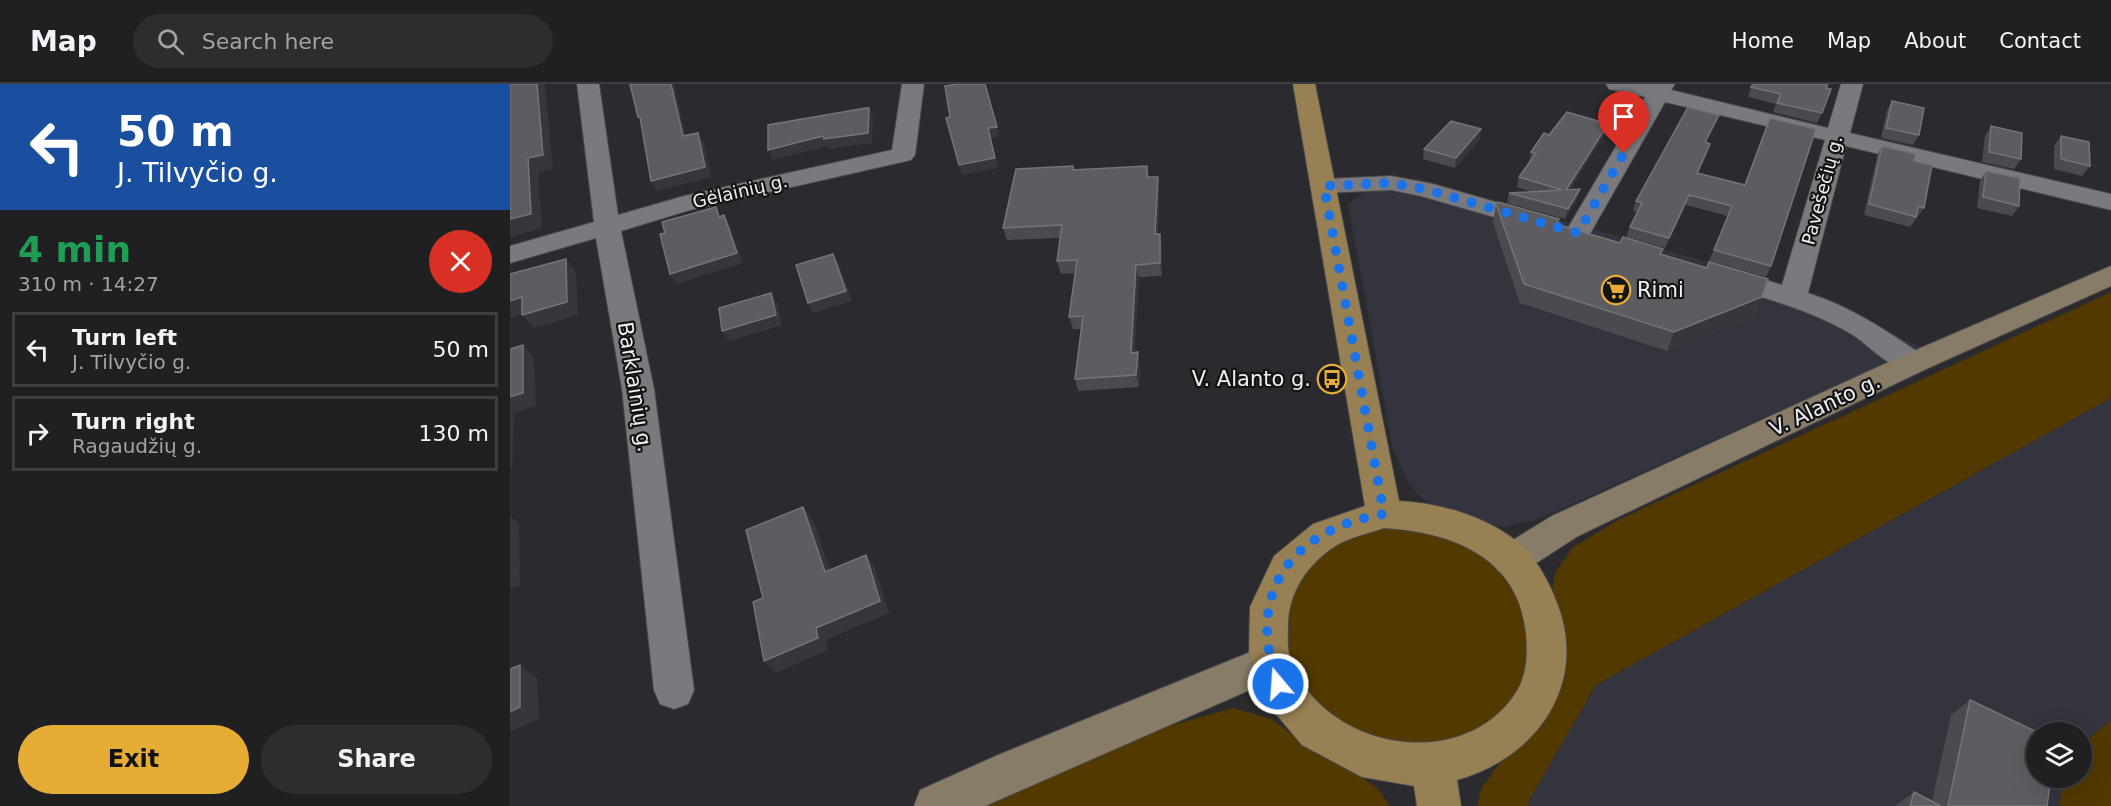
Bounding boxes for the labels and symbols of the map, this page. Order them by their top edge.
pin [1598,91,1649,153]
street label: Pavešečių g. [1797,133,1847,247]
street label: Gėlainių g. [691,170,789,212]
supermarket icon: Rimi [1600,274,1632,306]
place label: Rimi [1637,278,1684,302]
street label: Barklainių g. [613,320,657,454]
bus stop icon: V. Alanto g. [1316,363,1348,395]
place label: V. Alanto g. [1192,367,1311,391]
street label: V. Alanto g. [1766,369,1884,441]
position arrow [1246,652,1310,716]

